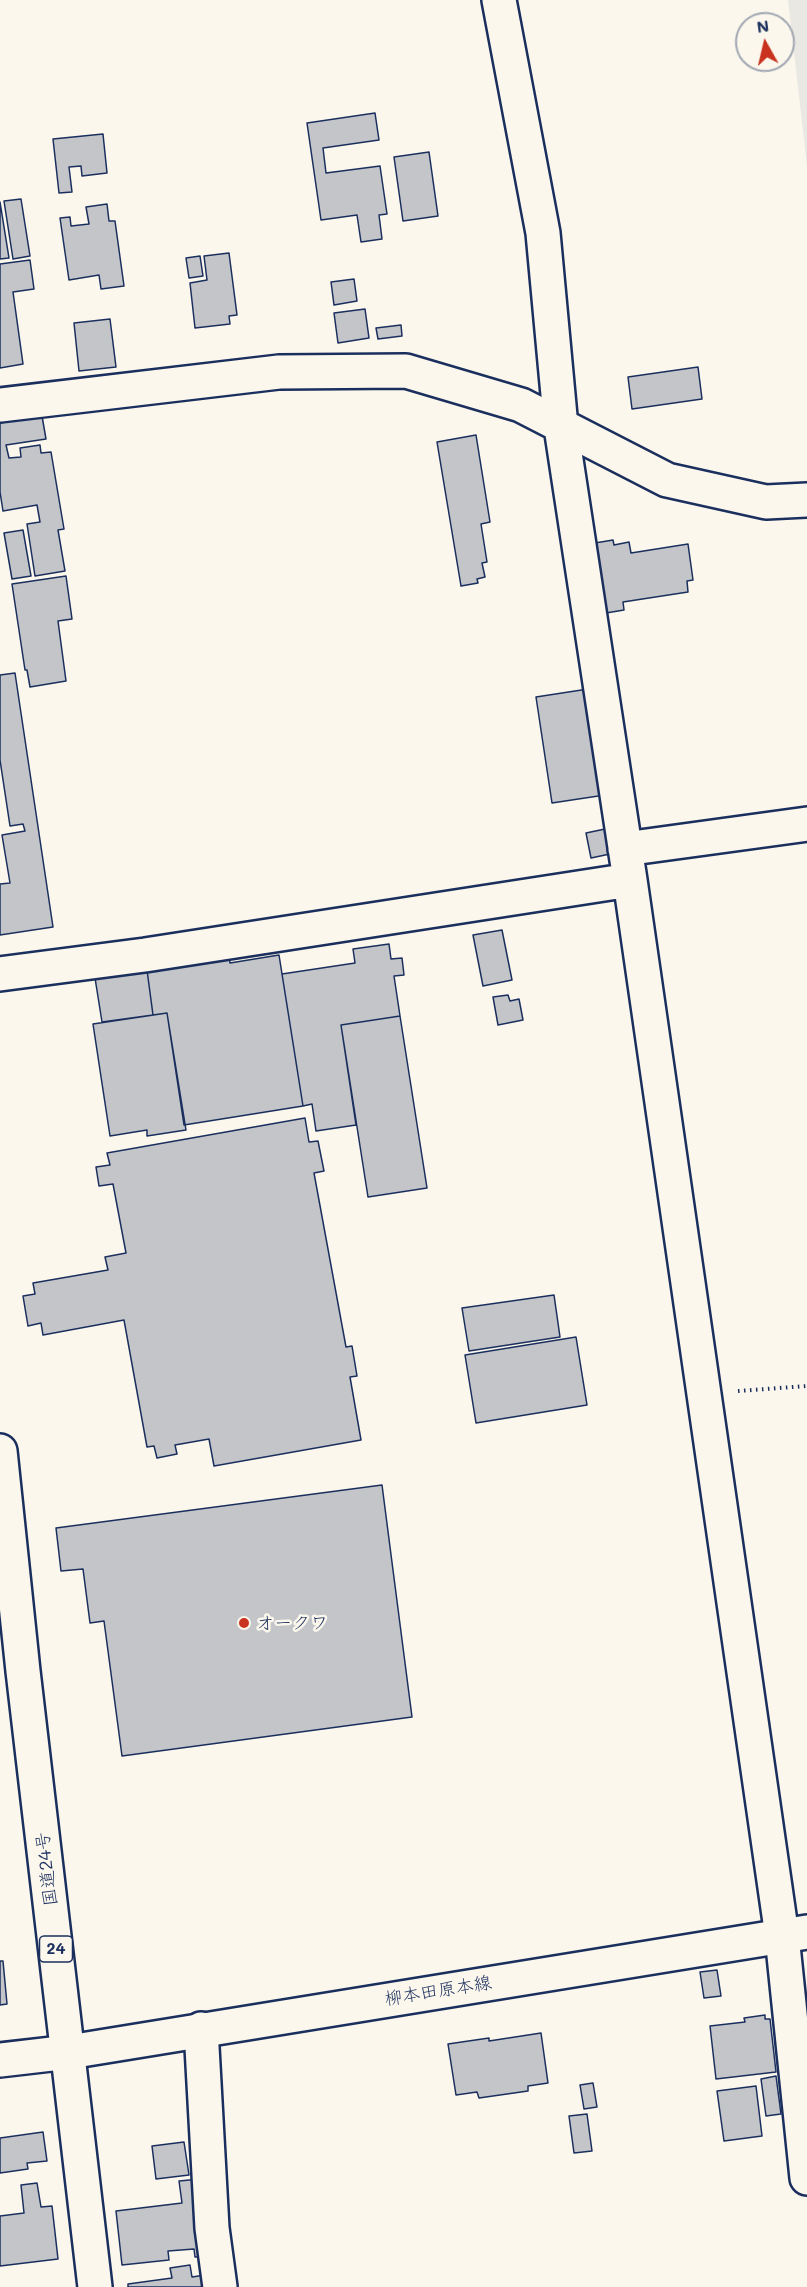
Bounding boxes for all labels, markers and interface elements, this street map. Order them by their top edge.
north arrow [735,12,795,72]
text: N [755,14,770,37]
place label: オークワ [256,1612,328,1634]
marker: オークワ [237,1616,251,1630]
street label: 国道24号 [32,1831,62,1907]
road number: 24 [40,1936,72,1962]
street label: 柳本田原本線 [383,1972,493,2010]

